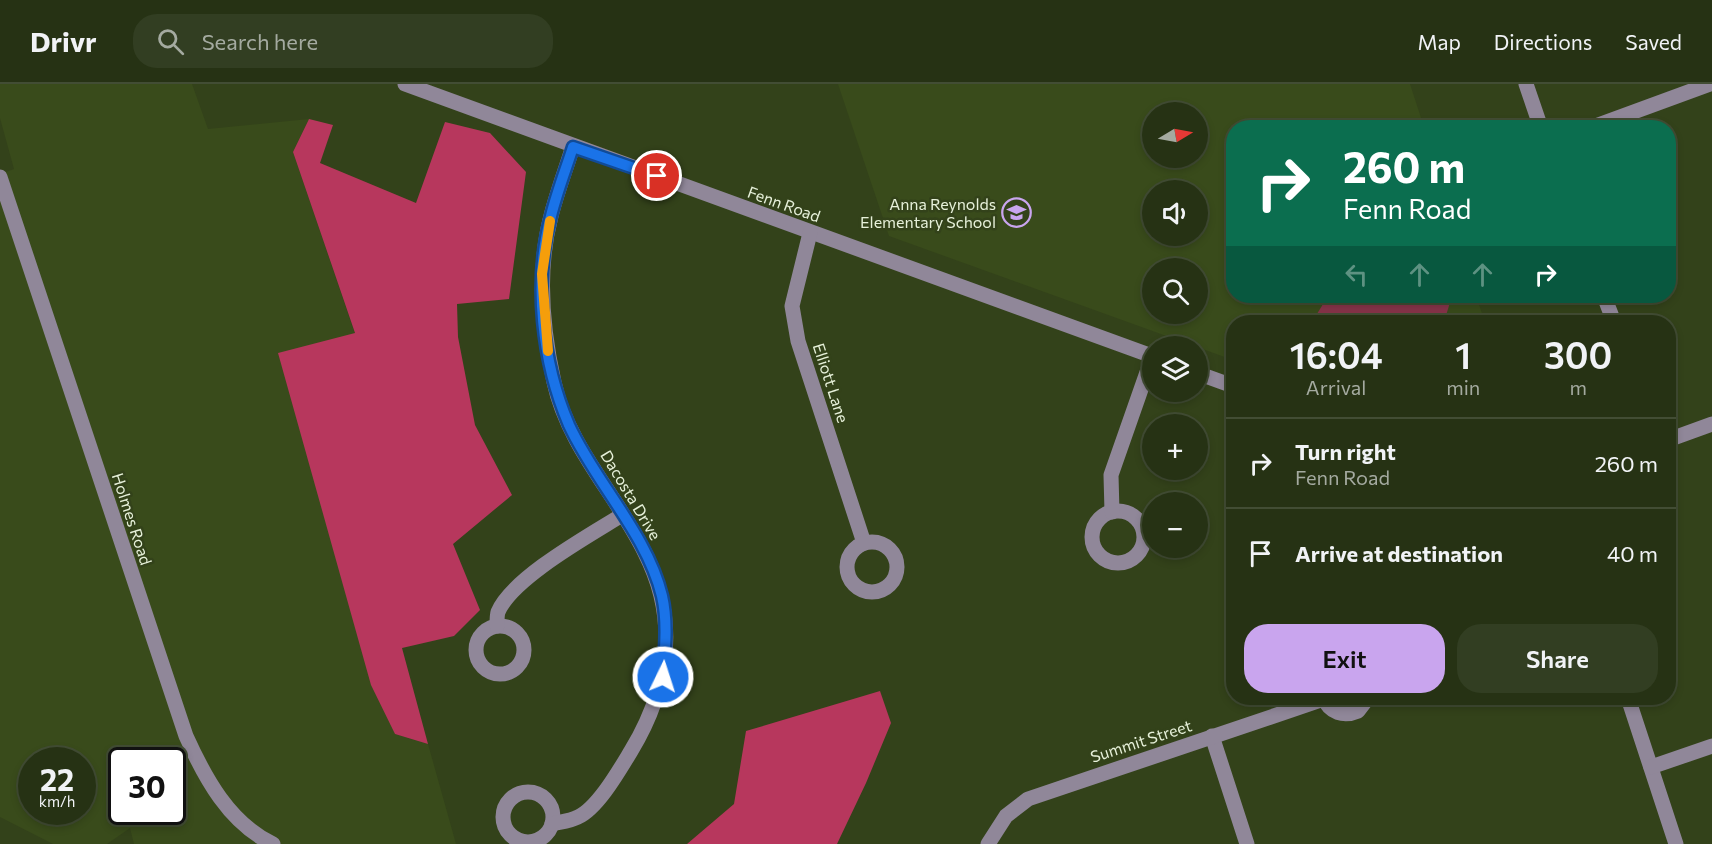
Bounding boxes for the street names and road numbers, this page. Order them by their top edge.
street label: Fenn Road [745,182,823,225]
street label: Elliott Lane [810,341,853,425]
street label: Dacosta Drive [597,446,666,543]
street label: Holmes Road [109,470,156,567]
street label: Summit Street [1088,715,1194,766]

